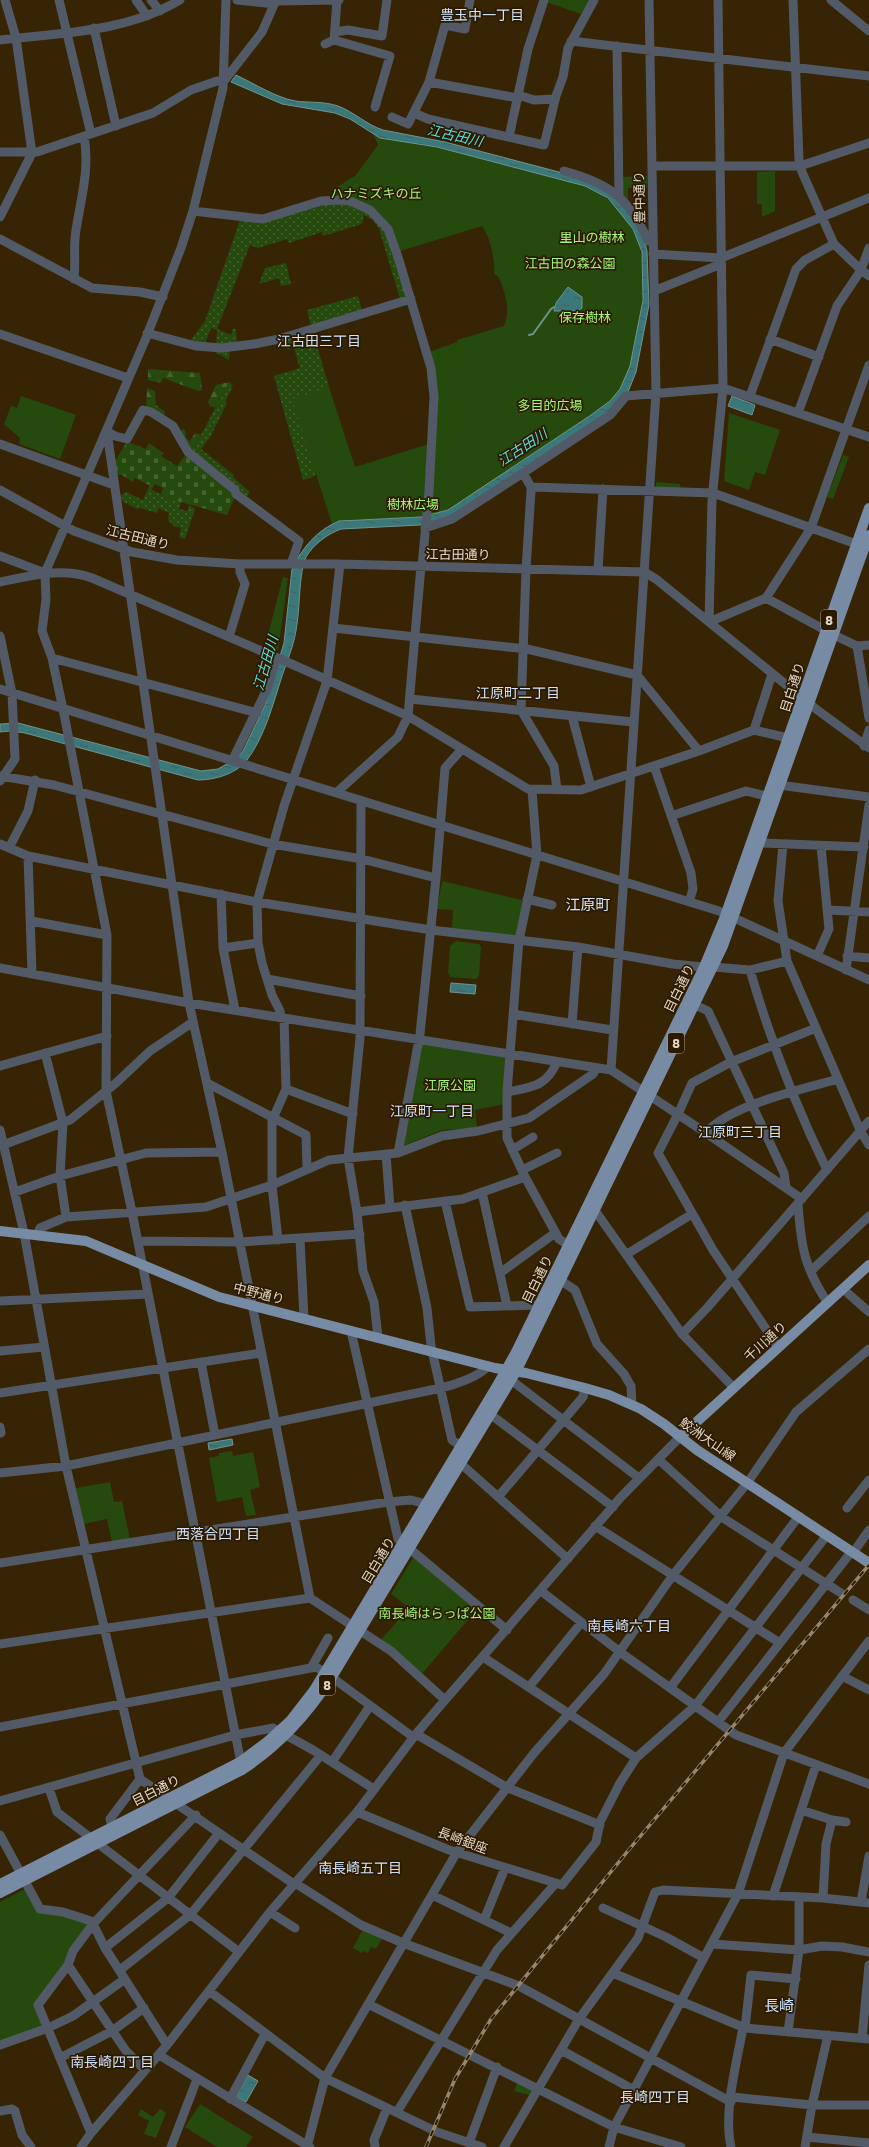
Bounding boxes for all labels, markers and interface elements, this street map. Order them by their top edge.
district label: 豊玉中一丁目 [440,6,524,23]
water label: 江古田川 [426,120,486,150]
street label: 豊中通り [631,171,647,223]
park label: ハナミズキの丘 [330,185,422,201]
park label: 里山の樹林 [559,229,625,245]
park label: 江古田の森公園 [524,255,616,271]
park label: 保存樹林 [559,309,611,325]
district label: 江古田三丁目 [277,332,361,349]
park label: 多目的広場 [517,397,583,413]
water label: 江古田川 [494,424,552,469]
park label: 樹林広場 [387,496,439,512]
street label: 江古田通り [105,521,171,553]
street label: 江古田通り [425,545,491,563]
road number: 8 [821,610,837,630]
water label: 江古田川 [249,632,281,692]
street label: 目白通り [776,660,808,714]
district label: 江原町二丁目 [476,684,560,701]
district label: 江原町 [565,895,611,913]
street label: 目白通り [660,961,698,1015]
road number: 8 [668,1033,684,1053]
park label: 江原公園 [424,1077,476,1093]
district label: 江原町一丁目 [390,1102,474,1119]
district label: 江原町三丁目 [698,1123,782,1140]
street label: 目白通り [518,1252,556,1306]
street label: 中野通り [232,1279,286,1307]
street label: 千川通り [740,1318,790,1364]
street label: 鮫洲大山線 [677,1414,739,1464]
district label: 西落合四丁目 [176,1525,260,1542]
street label: 目白通り [358,1534,398,1586]
park label: 南長崎はらっぱ公園 [378,1605,496,1621]
district label: 南長崎六丁目 [587,1617,671,1634]
road number: 8 [319,1675,335,1695]
street label: 目白通り [129,1771,183,1809]
street label: 長崎銀座 [436,1824,490,1856]
district label: 南長崎五丁目 [318,1859,402,1876]
district label: 長崎 [764,1996,794,2014]
district label: 南長崎四丁目 [70,2053,154,2070]
district label: 長崎四丁目 [620,2088,690,2105]

